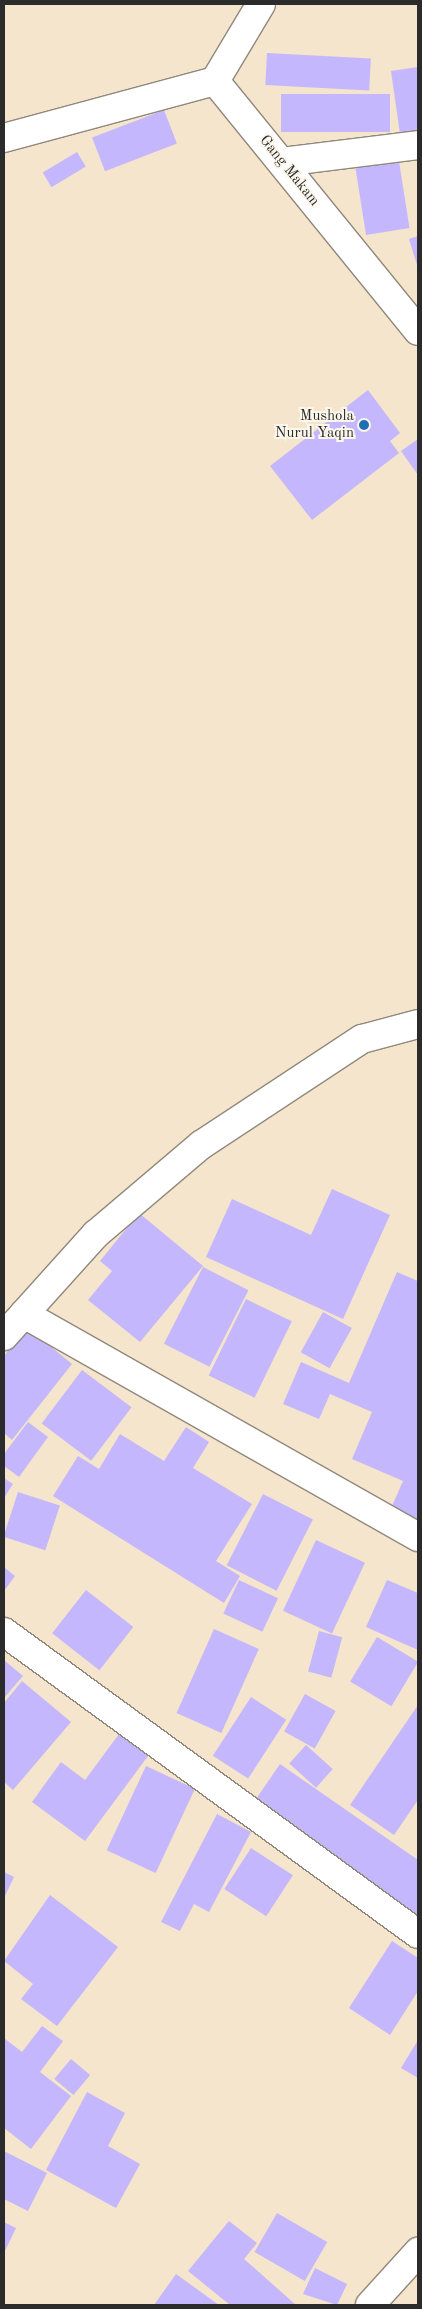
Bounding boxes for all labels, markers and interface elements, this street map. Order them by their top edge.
street label: Gang Makam [255,132,323,210]
place label: Mushola Nurul Yaqin [275,407,354,442]
marker: Mushola Nurul Yaqin [358,419,370,431]

